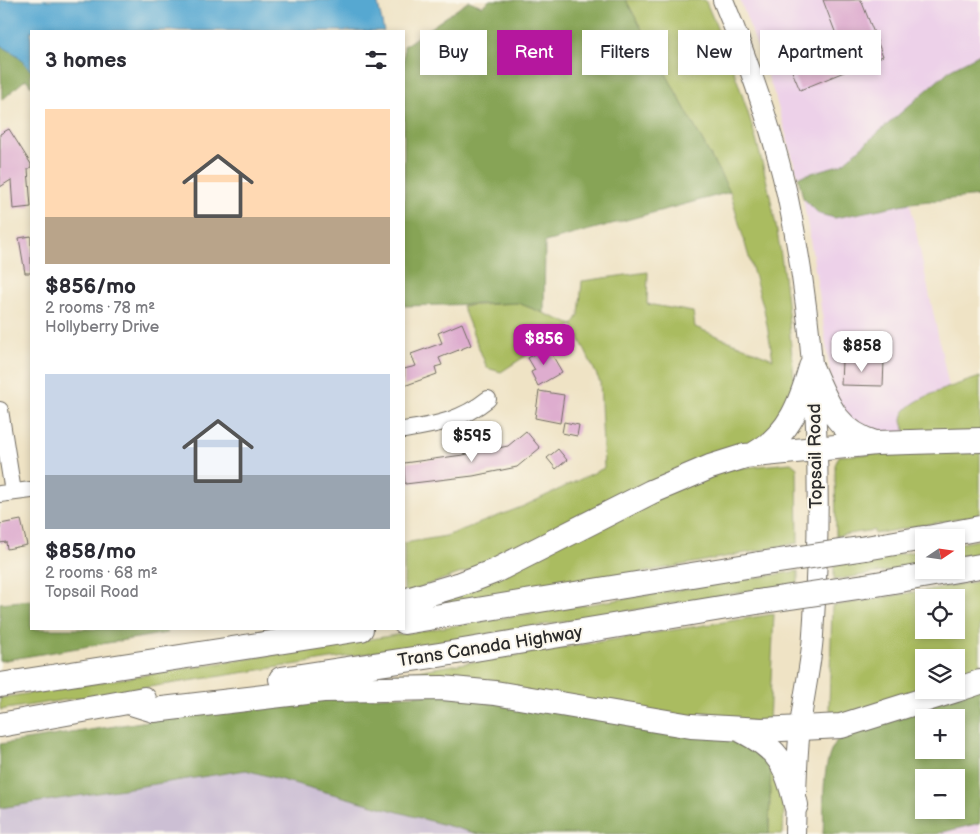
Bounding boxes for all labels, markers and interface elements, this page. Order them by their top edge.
chip: Buy [420,30,487,75]
chip: Rent [497,30,572,75]
chip: Filters [582,30,668,75]
chip: New [678,30,750,75]
chip: Apartment [760,30,881,75]
icon: filters [362,46,390,74]
text: 3 homes [45,48,127,73]
icon: home [173,141,263,231]
text: $856/mo [45,274,136,299]
text: 2 rooms · 78 m² [45,299,155,318]
text: Hollyberry Drive [45,318,159,337]
pin: $856 [514,324,574,366]
text: $856 [524,330,564,349]
pin: $858 [832,330,892,373]
text: $858 [842,337,882,356]
street label: Topsail Road [804,403,827,509]
icon: home [173,406,263,496]
pin: $595 [442,420,502,463]
text: $595 [453,427,491,446]
north arrow [915,529,965,579]
map controls [915,529,965,819]
text: $858/mo [45,539,136,564]
text: 2 rooms · 68 m² [45,564,158,583]
text: Topsail Road [45,583,139,602]
button: locate [915,589,965,639]
street label: Trans Canada Highway [396,621,585,671]
button: layers [915,649,965,699]
button: + [915,709,965,759]
button: − [915,769,965,819]

